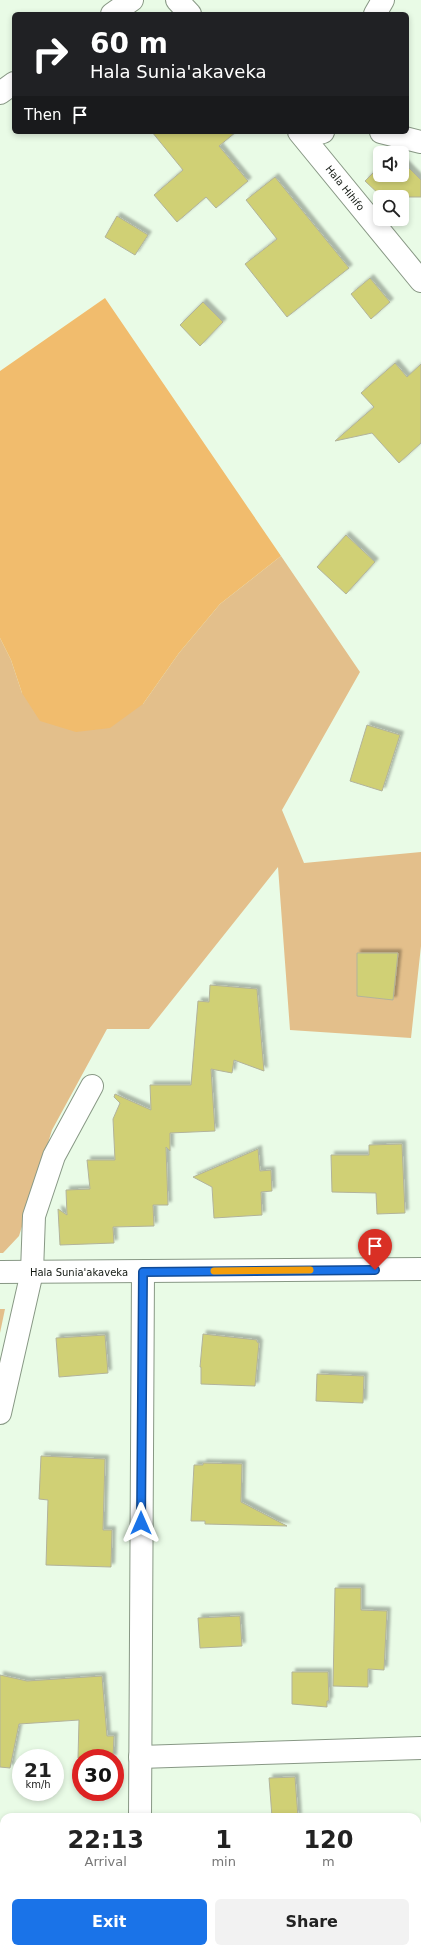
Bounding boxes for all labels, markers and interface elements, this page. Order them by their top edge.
text: 60 m [90,27,168,60]
icon: right [24,28,76,80]
text: Hala Sunia'akaveka [90,61,267,82]
icon: arrive [69,104,91,126]
text: Then [24,106,61,124]
map controls [373,146,409,226]
button: sound [373,146,409,182]
street label: Hala Hihifo [323,163,367,213]
button: search [373,190,409,226]
pin [358,1229,392,1270]
icon: arrive [364,1235,386,1257]
street label: Hala Sunia'akaveka [30,1267,128,1278]
position arrow [120,1502,162,1544]
speed limit sign: 30 [72,1749,124,1801]
text: 21 [24,1758,52,1782]
text: km/h [25,1779,51,1790]
text: 22:13 [67,1826,144,1854]
text: 1 [215,1826,232,1854]
text: 120 [303,1826,353,1854]
text: Arrival [85,1854,127,1869]
text: min [211,1854,236,1869]
text: m [322,1854,335,1869]
button: Exit [12,1899,207,1945]
button: Share [215,1899,409,1945]

